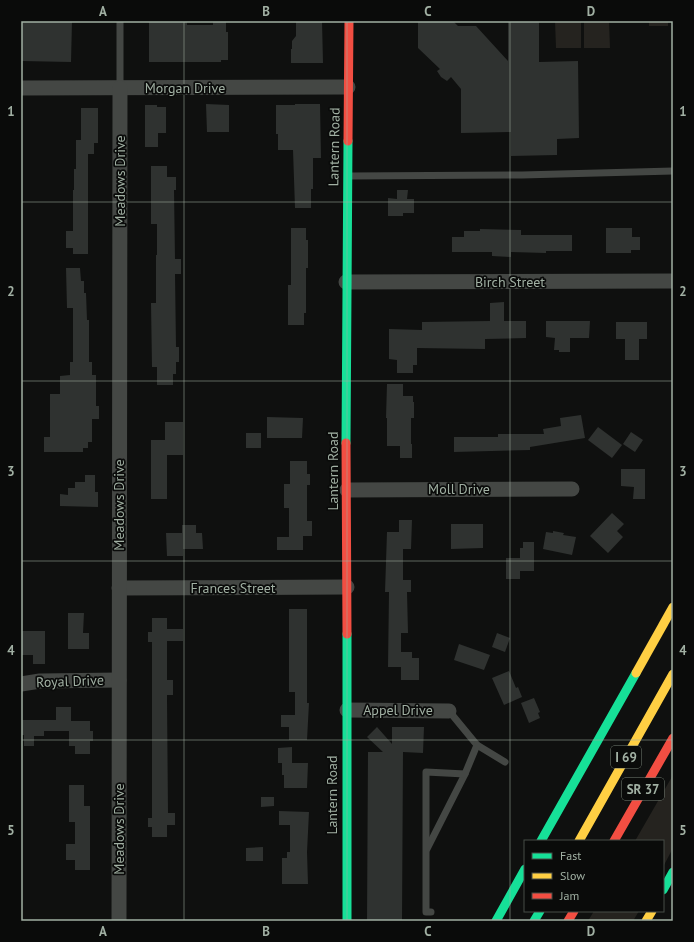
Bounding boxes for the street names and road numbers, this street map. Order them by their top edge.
street label: Morgan Drive [145,79,225,97]
street label: Lantern Road [324,107,344,187]
street label: Meadows Drive [111,135,129,227]
street label: Birch Street [475,273,545,291]
street label: Lantern Road [324,431,342,511]
street label: Meadows Drive [110,459,128,551]
street label: Moll Drive [428,480,490,498]
street label: Frances Street [190,579,276,597]
street label: Royal Drive [36,671,104,691]
street label: Appel Drive [363,701,433,719]
road number: I 69 [611,746,641,768]
street label: Lantern Road [323,755,341,835]
road number: SR 37 [622,778,664,800]
street label: Meadows Drive [110,783,128,875]

